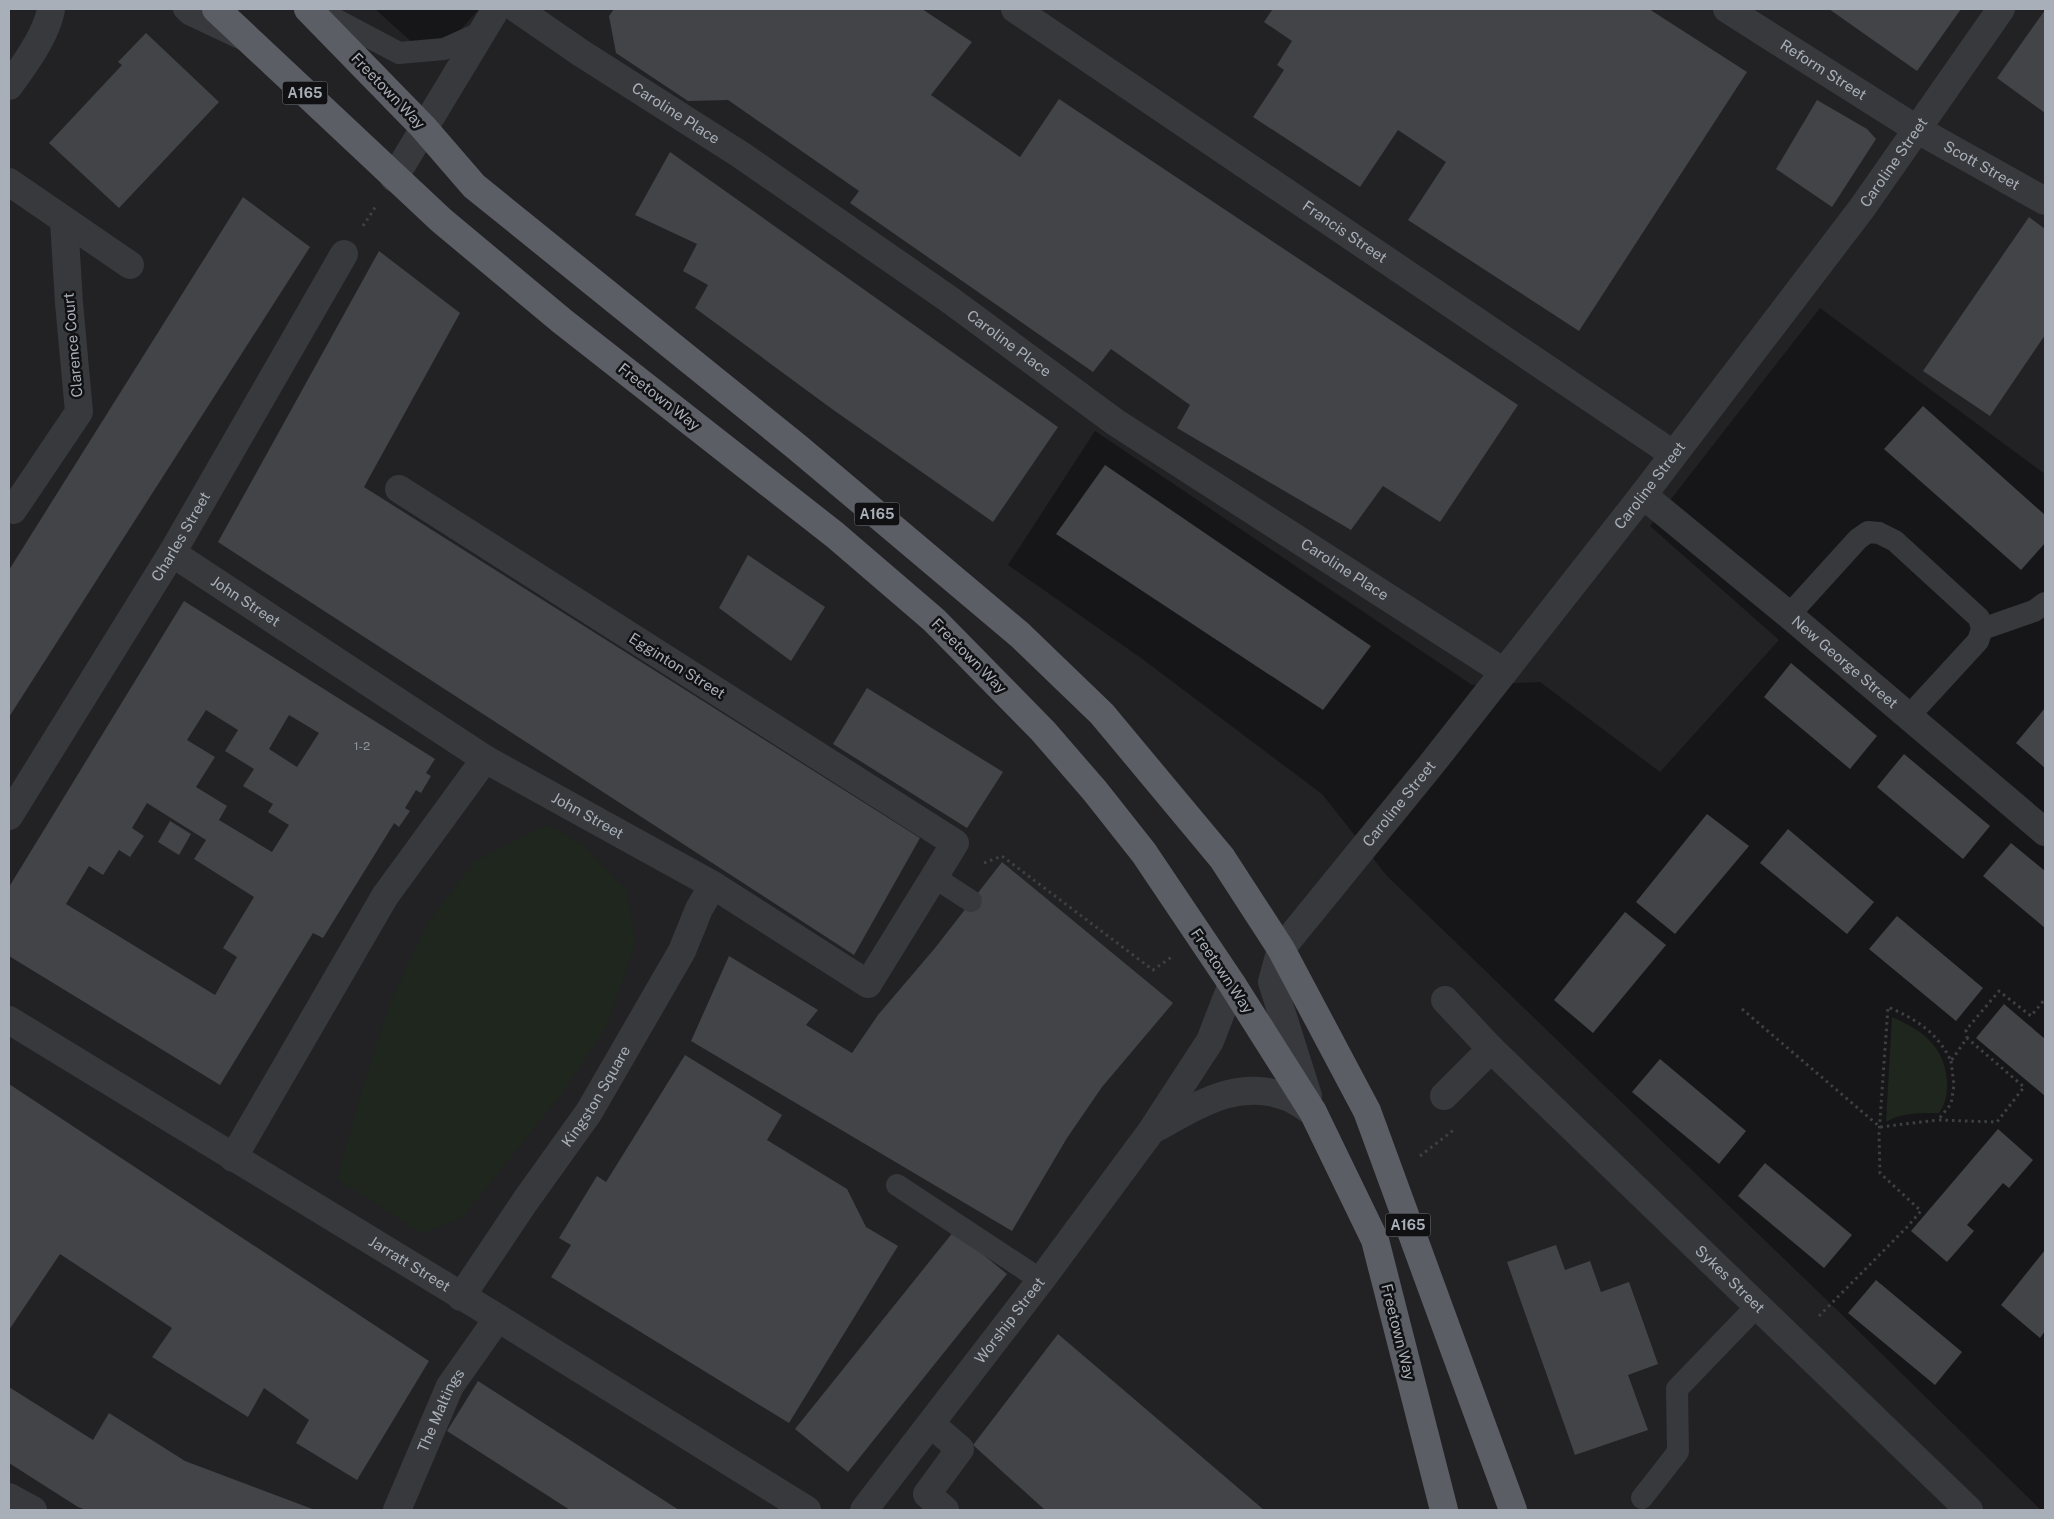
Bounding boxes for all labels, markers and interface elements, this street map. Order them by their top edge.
street label: Reform Street [1777,36,1870,103]
street label: Freetown Way [348,49,429,132]
street label: Caroline Place [629,79,723,147]
road number: A165 [282,82,328,105]
street label: Caroline Street [1856,114,1931,210]
street label: Scott Street [1941,137,2023,193]
street label: Francis Street [1299,197,1391,266]
street label: Clarence Court [59,292,86,398]
street label: Caroline Place [964,306,1055,380]
street label: Freetown Way [615,360,703,434]
street label: Caroline Street [1610,438,1689,532]
street label: Charles Street [148,489,213,584]
road number: A165 [854,502,900,526]
street label: Caroline Place [1298,535,1392,604]
street label: John Street [208,572,284,630]
street label: New George Street [1789,612,1902,712]
street label: Freetown Way [928,615,1010,697]
street label: Egginton Street [626,629,729,702]
house number: 1-2 [354,739,370,753]
street label: Caroline Street [1359,757,1439,850]
street label: John Street [549,789,627,842]
street label: Freetown Way [1188,925,1257,1016]
street label: Kingston Square [558,1043,633,1150]
road number: A165 [1386,1214,1430,1236]
street label: Jarratt Street [366,1232,454,1295]
street label: Sykes Street [1692,1242,1768,1316]
street label: Worship Street [971,1274,1048,1367]
street label: Freetown Way [1378,1282,1419,1382]
street label: The Maltings [414,1365,468,1454]

